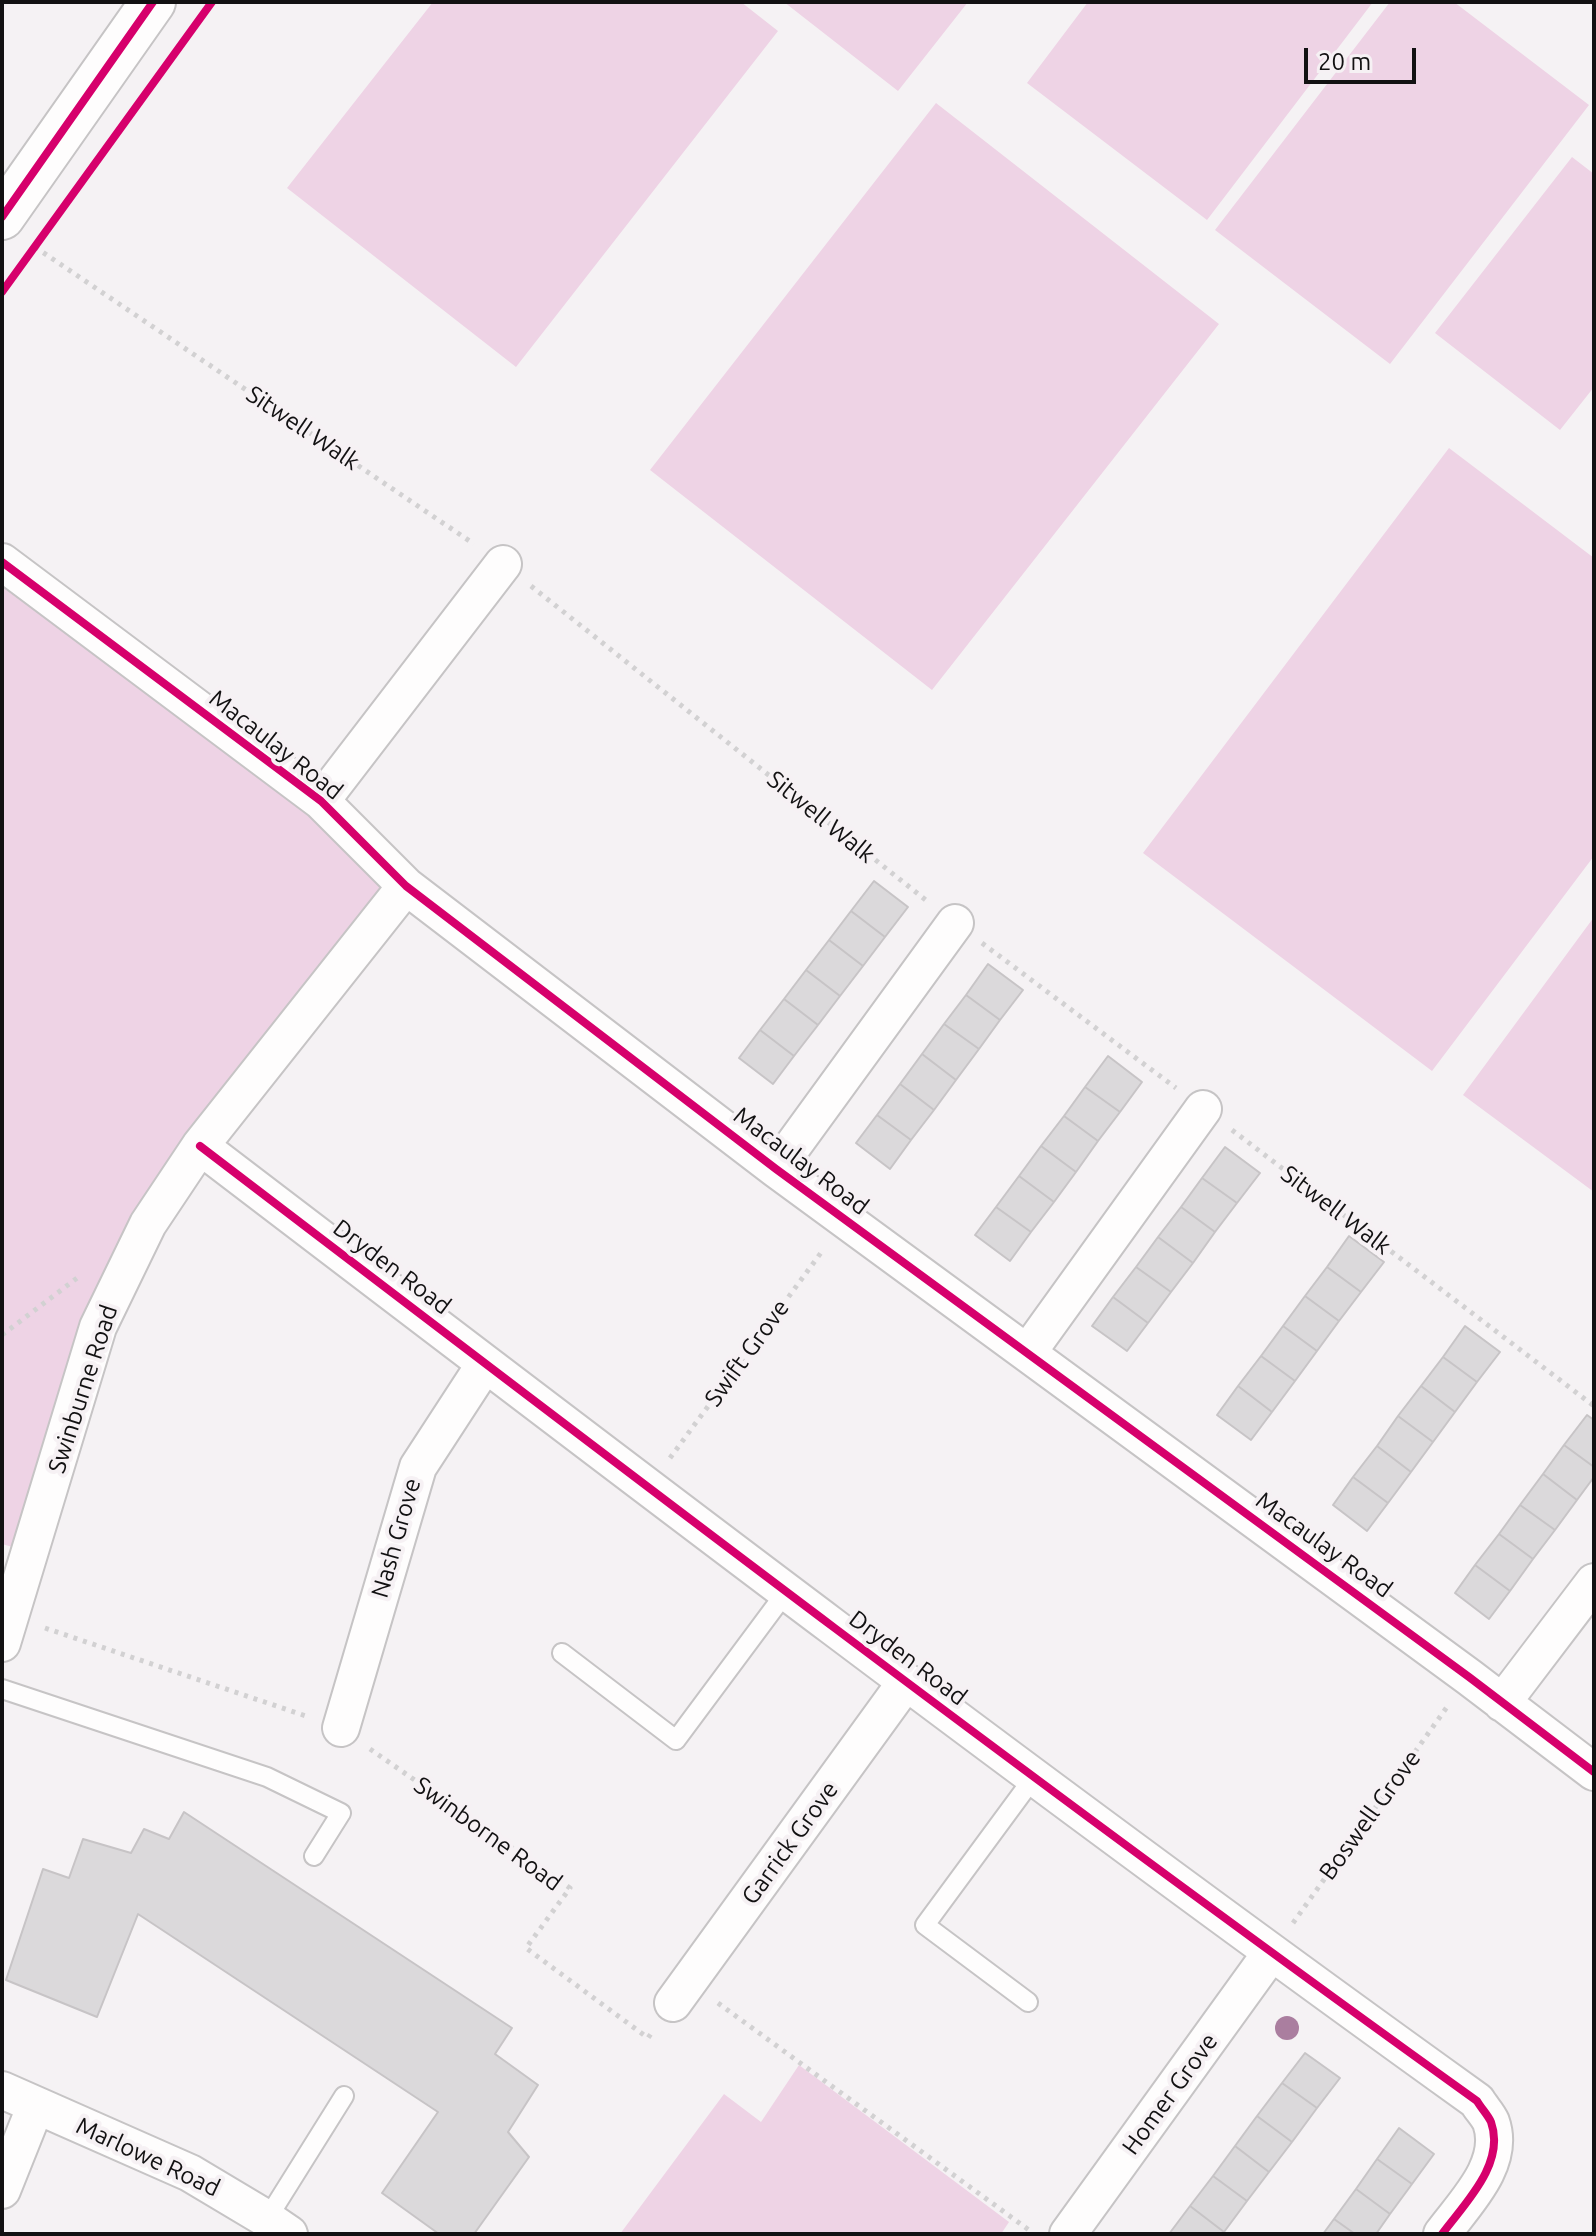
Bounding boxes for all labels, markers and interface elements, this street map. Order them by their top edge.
scale bar [1308,32,1420,82]
text: 20 m [1318,48,1371,75]
street label: Sitwell Walk [241,380,365,476]
street label: Macaulay Road [204,684,348,806]
street label: Sitwell Walk [761,765,881,869]
street label: Macaulay Road [728,1101,874,1221]
street label: Sitwell Walk [1275,1159,1397,1261]
street label: Dryden Road [327,1213,457,1321]
street label: Swift Grove [699,1294,795,1412]
street label: Swinburne Road [42,1301,124,1477]
street label: Nash Grove [365,1475,427,1601]
street label: Macaulay Road [1250,1486,1398,1604]
street label: Dryden Road [843,1604,973,1712]
street label: Boswell Grove [1313,1744,1427,1886]
street label: Swinborne Road [408,1771,568,1897]
street label: Garrick Grove [736,1776,844,1910]
street label: Homer Grove [1116,2028,1224,2160]
street label: Marlowe Road [72,2111,224,2203]

